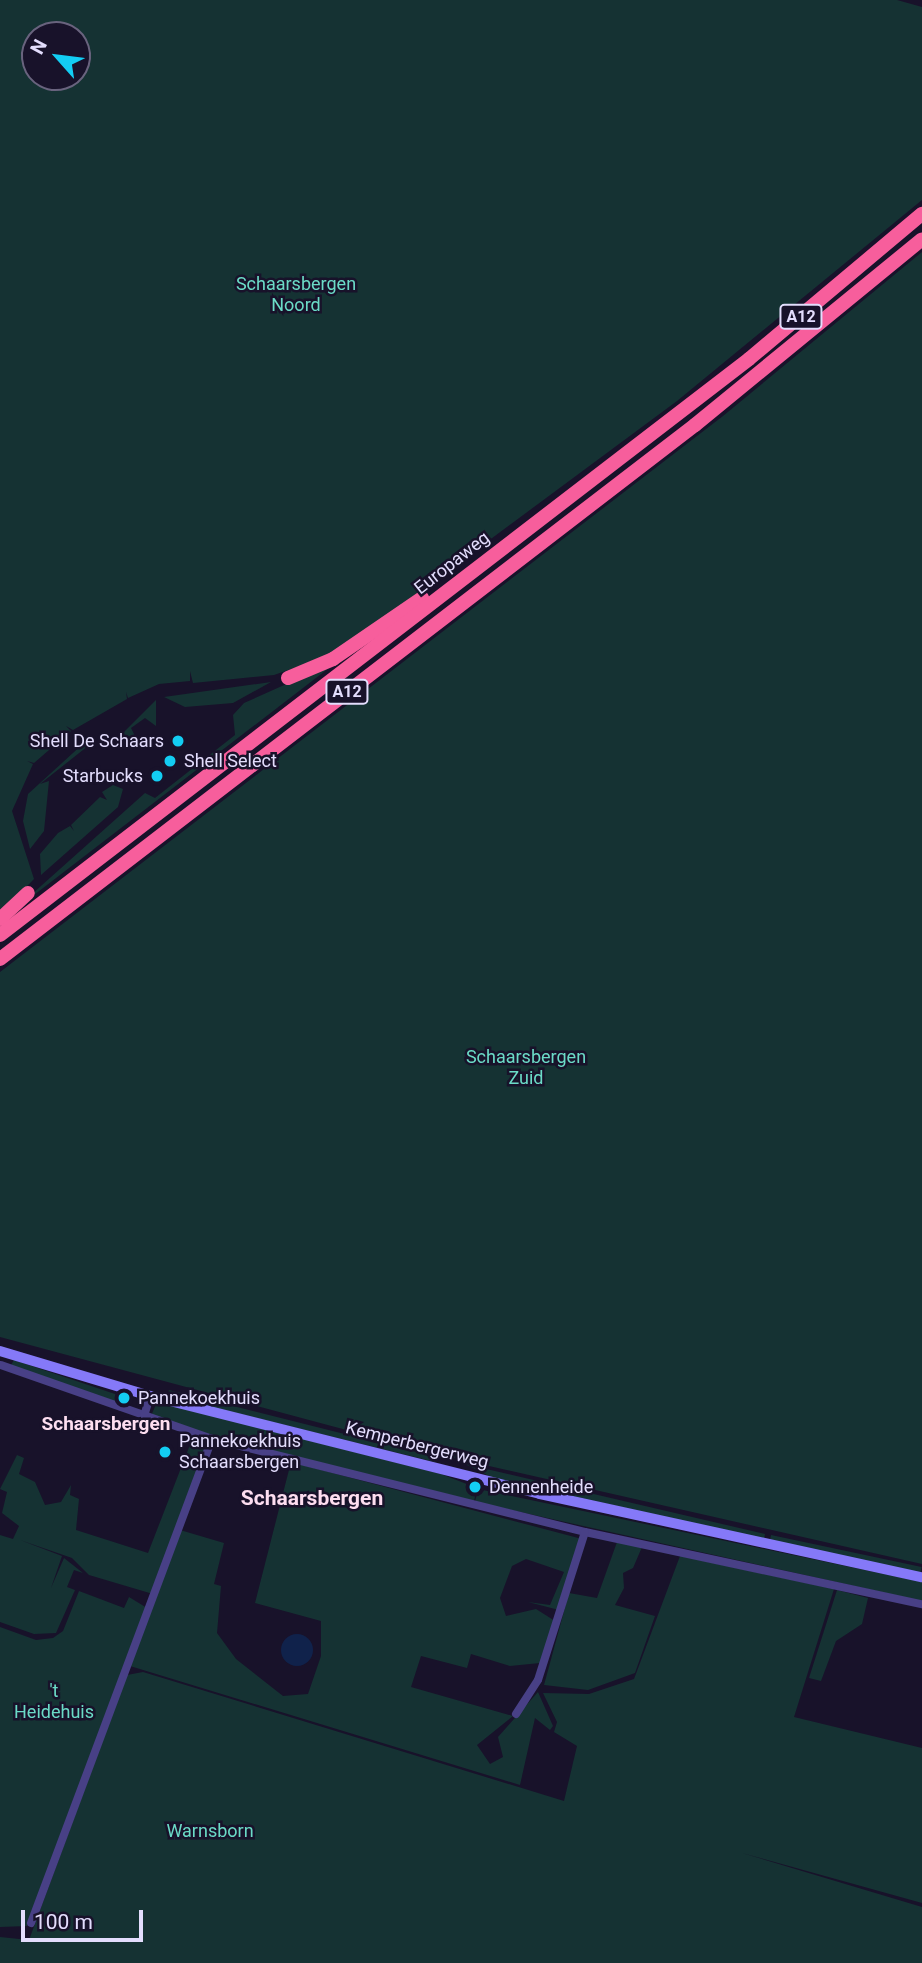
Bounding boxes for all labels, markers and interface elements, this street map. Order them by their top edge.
north arrow [21,21,91,91]
text: N [25,36,52,58]
park label: Schaarsbergen Noord [236,274,356,316]
road number: A12 [778,304,824,330]
street label: Europaweg [410,527,494,599]
road number: A12 [324,680,370,705]
place label: Shell De Schaars [30,730,164,752]
marker: Shell De Schaars [170,733,186,749]
place label: Shell Select [184,750,277,772]
marker: Shell Select [162,753,178,769]
place label: Starbucks [63,765,143,787]
marker: Starbucks [149,768,165,784]
park label: Schaarsbergen Zuid [466,1047,586,1090]
place label: Pannekoekhuis [138,1387,260,1409]
marker: Pannekoekhuis [116,1390,132,1406]
district label: Schaarsbergen [42,1413,170,1435]
street label: Kemperbergerweg [343,1417,491,1473]
place label: Pannekoekhuis Schaarsbergen [179,1431,301,1474]
marker: Pannekoekhuis Schaarsbergen [157,1444,173,1460]
place label: Dennenheide [489,1476,593,1498]
marker: Dennenheide [467,1479,483,1495]
district label: Schaarsbergen [241,1485,383,1511]
park label: 't Heidehuis [14,1681,94,1724]
park label: Warnsborn [166,1820,254,1842]
scale bar [24,1896,147,1940]
text: 100 m [34,1910,93,1934]

